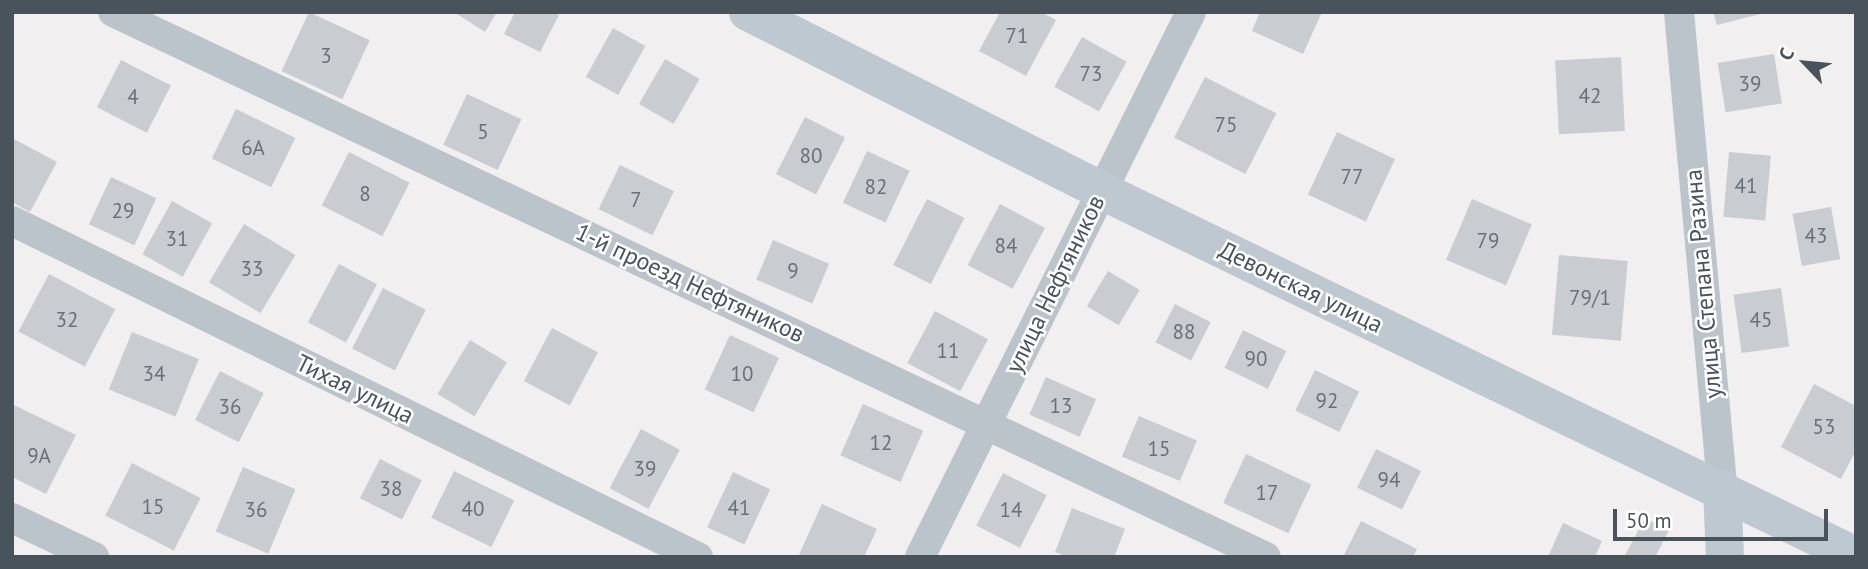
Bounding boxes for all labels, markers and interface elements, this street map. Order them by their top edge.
house number: 71 [1006,23,1028,49]
north arrow [1770,28,1840,98]
house number: 3 [320,43,332,69]
text: С [1773,44,1799,64]
house number: 73 [1080,61,1102,87]
house number: 39 [1739,71,1761,97]
house number: 42 [1579,83,1601,109]
house number: 4 [127,84,139,110]
house number: 75 [1215,112,1237,138]
house number: 5 [477,119,489,145]
house number: 6А [241,135,265,161]
house number: 80 [800,143,822,169]
house number: 77 [1341,164,1363,190]
street label: улица Степана Разина [1679,168,1727,400]
house number: 41 [1735,173,1757,199]
house number: 82 [865,174,887,200]
house number: 8 [359,181,371,207]
house number: 7 [630,187,642,213]
street label: улица Нефтяников [999,190,1111,378]
house number: 29 [112,198,134,224]
street label: 1-й проезд Нефтяников [571,217,809,349]
house number: 43 [1805,223,1827,249]
house number: 31 [166,226,188,252]
house number: 79 [1477,228,1499,254]
house number: 84 [995,233,1017,259]
street label: Девонская улица [1214,235,1388,339]
house number: 33 [241,256,263,282]
house number: 9 [787,258,799,284]
house number: 79/1 [1569,285,1611,311]
house number: 32 [56,307,78,333]
house number: 45 [1750,307,1772,333]
house number: 88 [1173,319,1195,345]
house number: 11 [937,338,959,364]
house number: 90 [1245,346,1267,372]
street label: Тихая улица [292,348,418,430]
house number: 34 [143,361,165,387]
house number: 10 [731,361,753,387]
house number: 92 [1316,388,1338,414]
house number: 13 [1050,393,1072,419]
house number: 36 [219,394,241,420]
house number: 53 [1813,414,1835,440]
house number: 12 [870,430,892,456]
house number: 15 [1148,436,1170,462]
house number: 9А [27,443,51,469]
house number: 39 [634,456,656,482]
house number: 94 [1378,467,1400,493]
house number: 38 [380,476,402,502]
house number: 17 [1256,480,1278,506]
house number: 15 [142,494,164,520]
house number: 41 [728,495,750,521]
house number: 40 [462,496,484,522]
scale bar [1616,496,1831,540]
house number: 36 [245,497,267,523]
house number: 14 [1000,497,1022,523]
text: 50 m [1626,507,1672,534]

